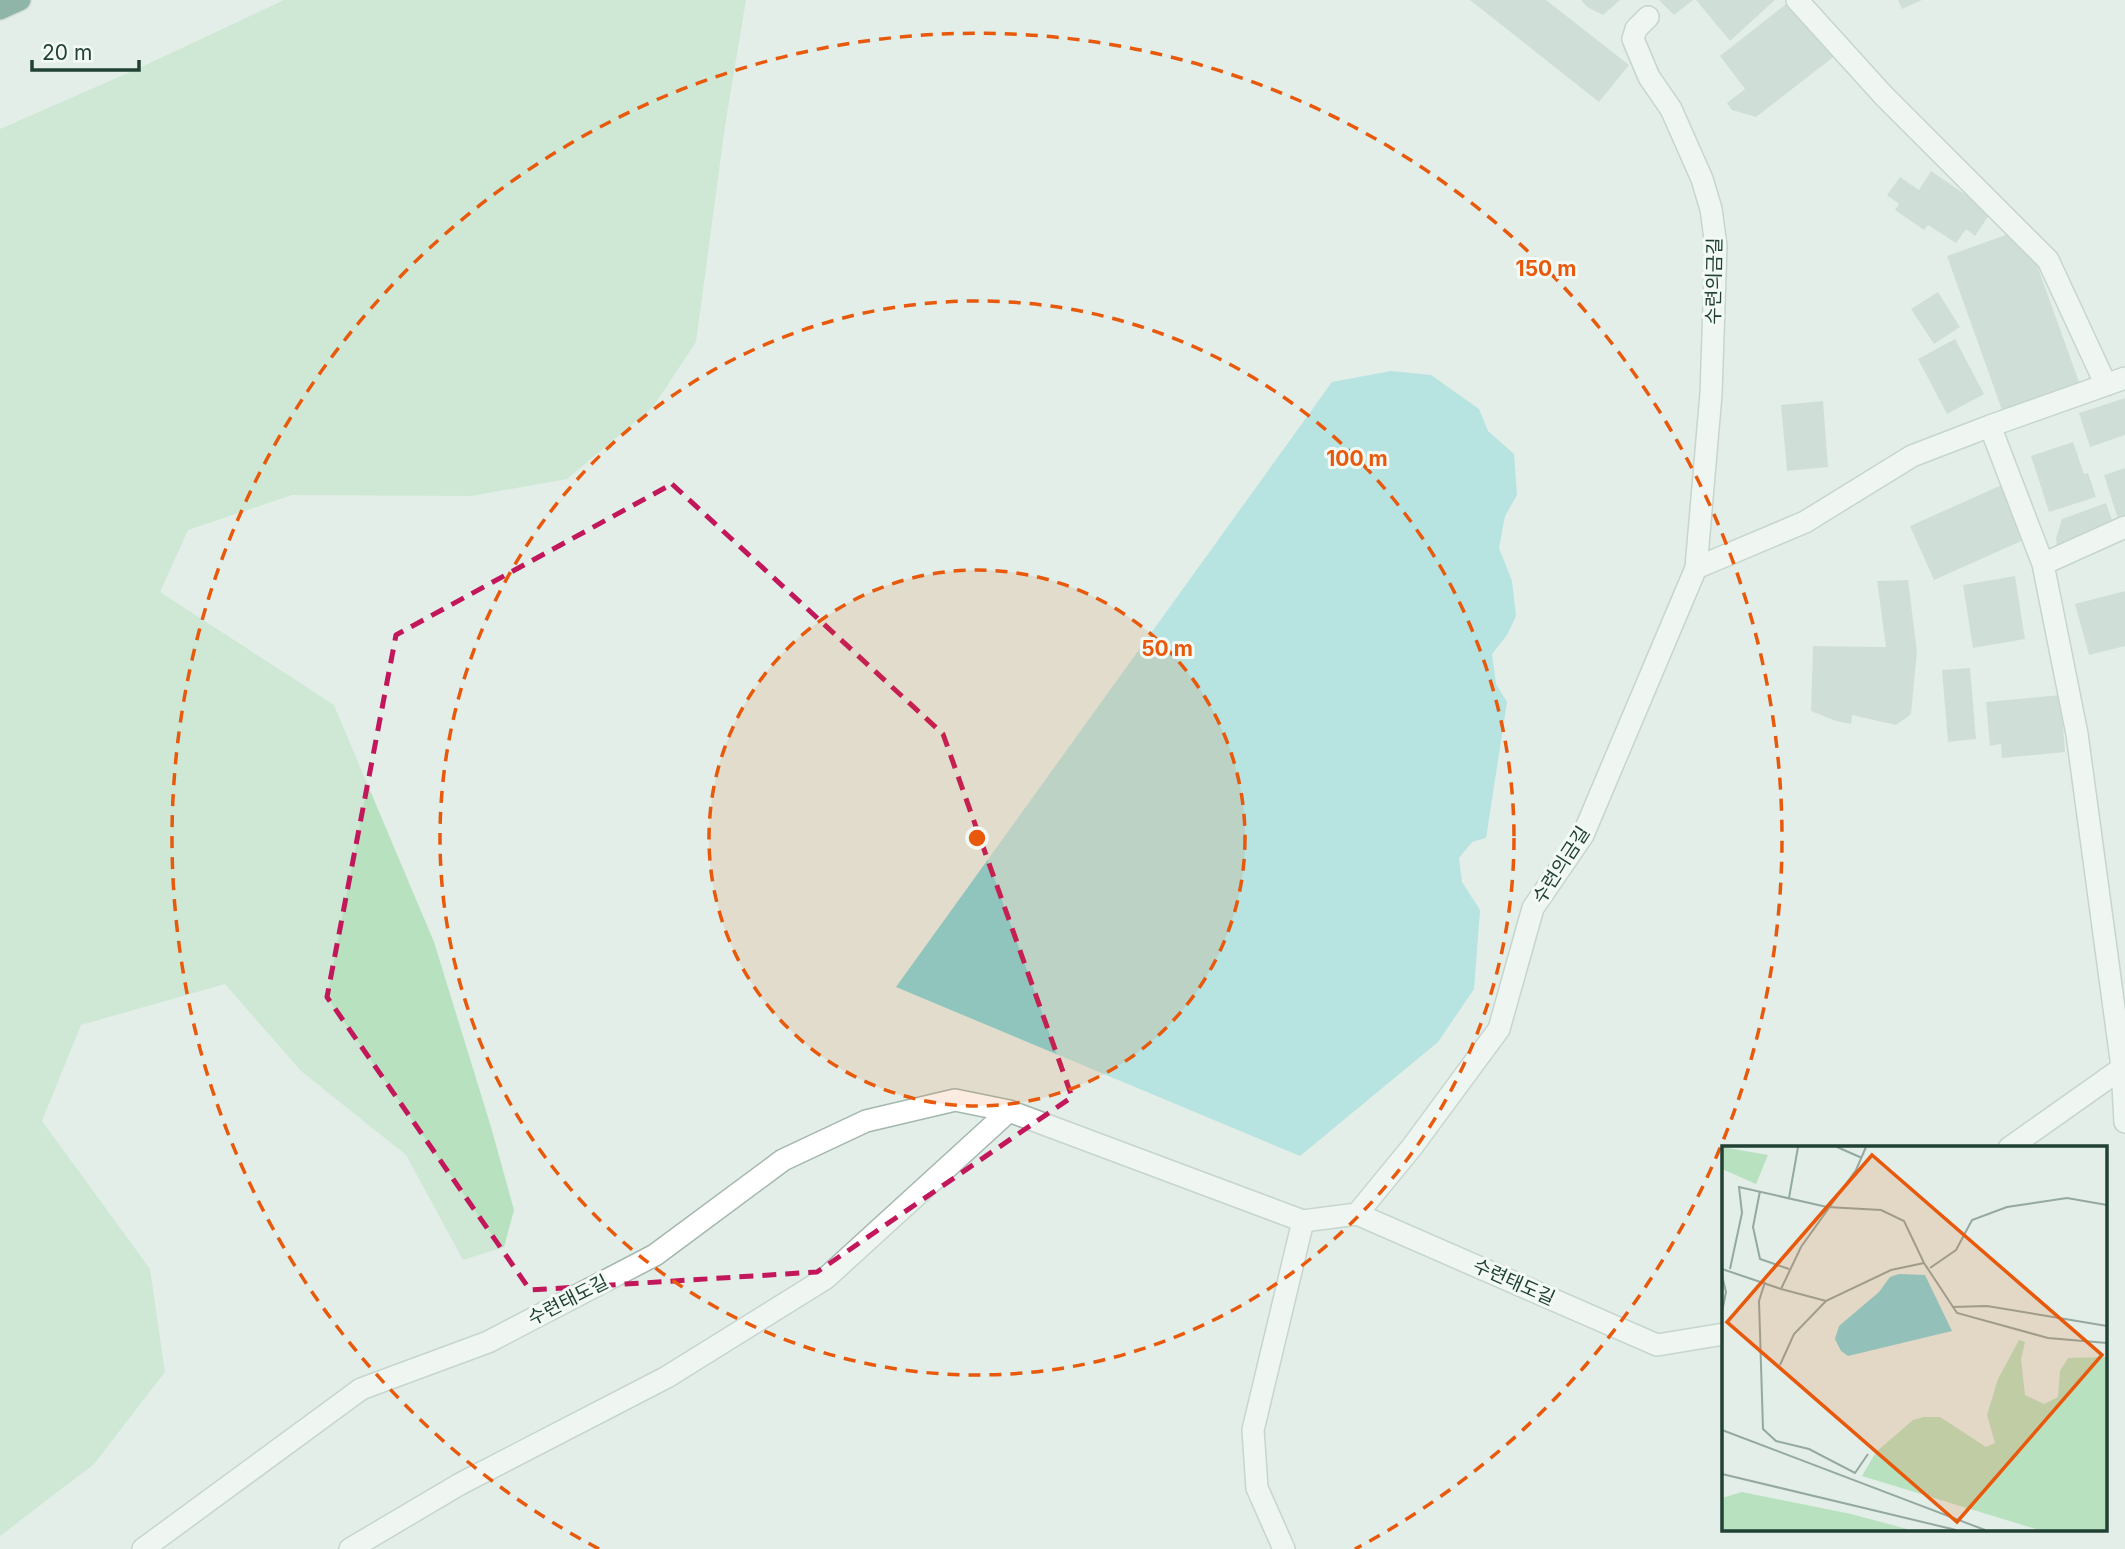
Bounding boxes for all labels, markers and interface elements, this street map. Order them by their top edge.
scale bar [32,28,138,72]
text: 20 m [42,40,92,65]
street label: 수련의금길 [1702,237,1726,325]
text: 150 m [1516,256,1576,281]
text: 100 m [1326,446,1388,471]
text: 50 m [1141,636,1193,661]
street label: 수련의금길 [1528,822,1594,908]
centre of rings [965,826,989,850]
inset map [1722,1146,2108,1532]
street label: 수련태도길 [1469,1254,1559,1310]
street label: 수련태도길 [524,1270,612,1330]

